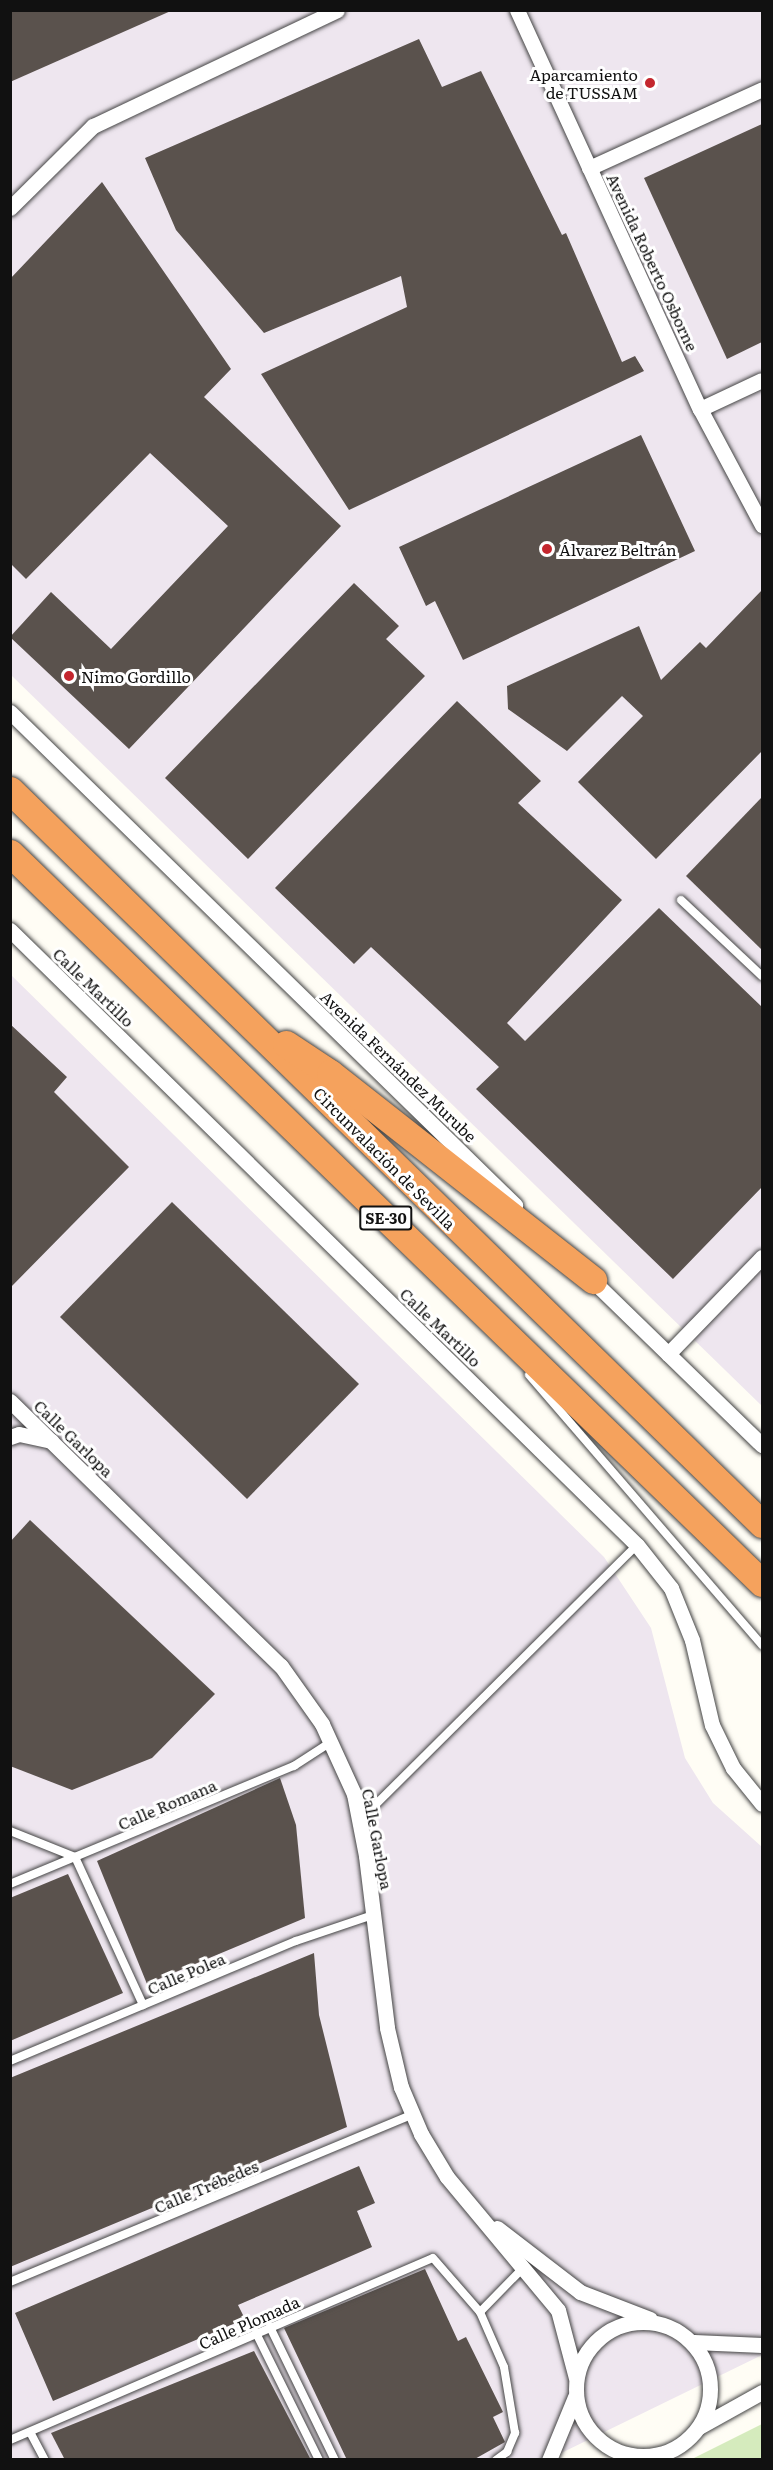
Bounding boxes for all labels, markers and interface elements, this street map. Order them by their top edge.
place label: Aparcamiento de TUSSAM [530,64,638,102]
marker: Aparcamiento de TUSSAM [643,76,657,90]
street label: Avenida Roberto Osborne [603,170,703,354]
place label: Álvarez Beltrán [559,539,676,559]
marker: Álvarez Beltrán [540,542,554,556]
place label: Nimo Gordillo [81,666,191,686]
marker: Nimo Gordillo [62,669,76,683]
street label: Calle Martillo [49,944,139,1030]
street label: Avenida Fernández Murube [317,986,481,1146]
street label: Circunvalación de Sevilla [310,1083,460,1233]
road number: SE-30 [359,1206,413,1230]
street label: Calle Martillo [396,1284,486,1370]
street label: Calle Garlopa [31,1396,117,1480]
street label: Calle Romana [115,1775,219,1833]
street label: Calle Garlopa [359,1787,397,1891]
street label: Calle Polea [144,1948,228,1998]
street label: Calle Trébedes [151,2155,261,2217]
street label: Calle Plomada [196,2291,302,2353]

